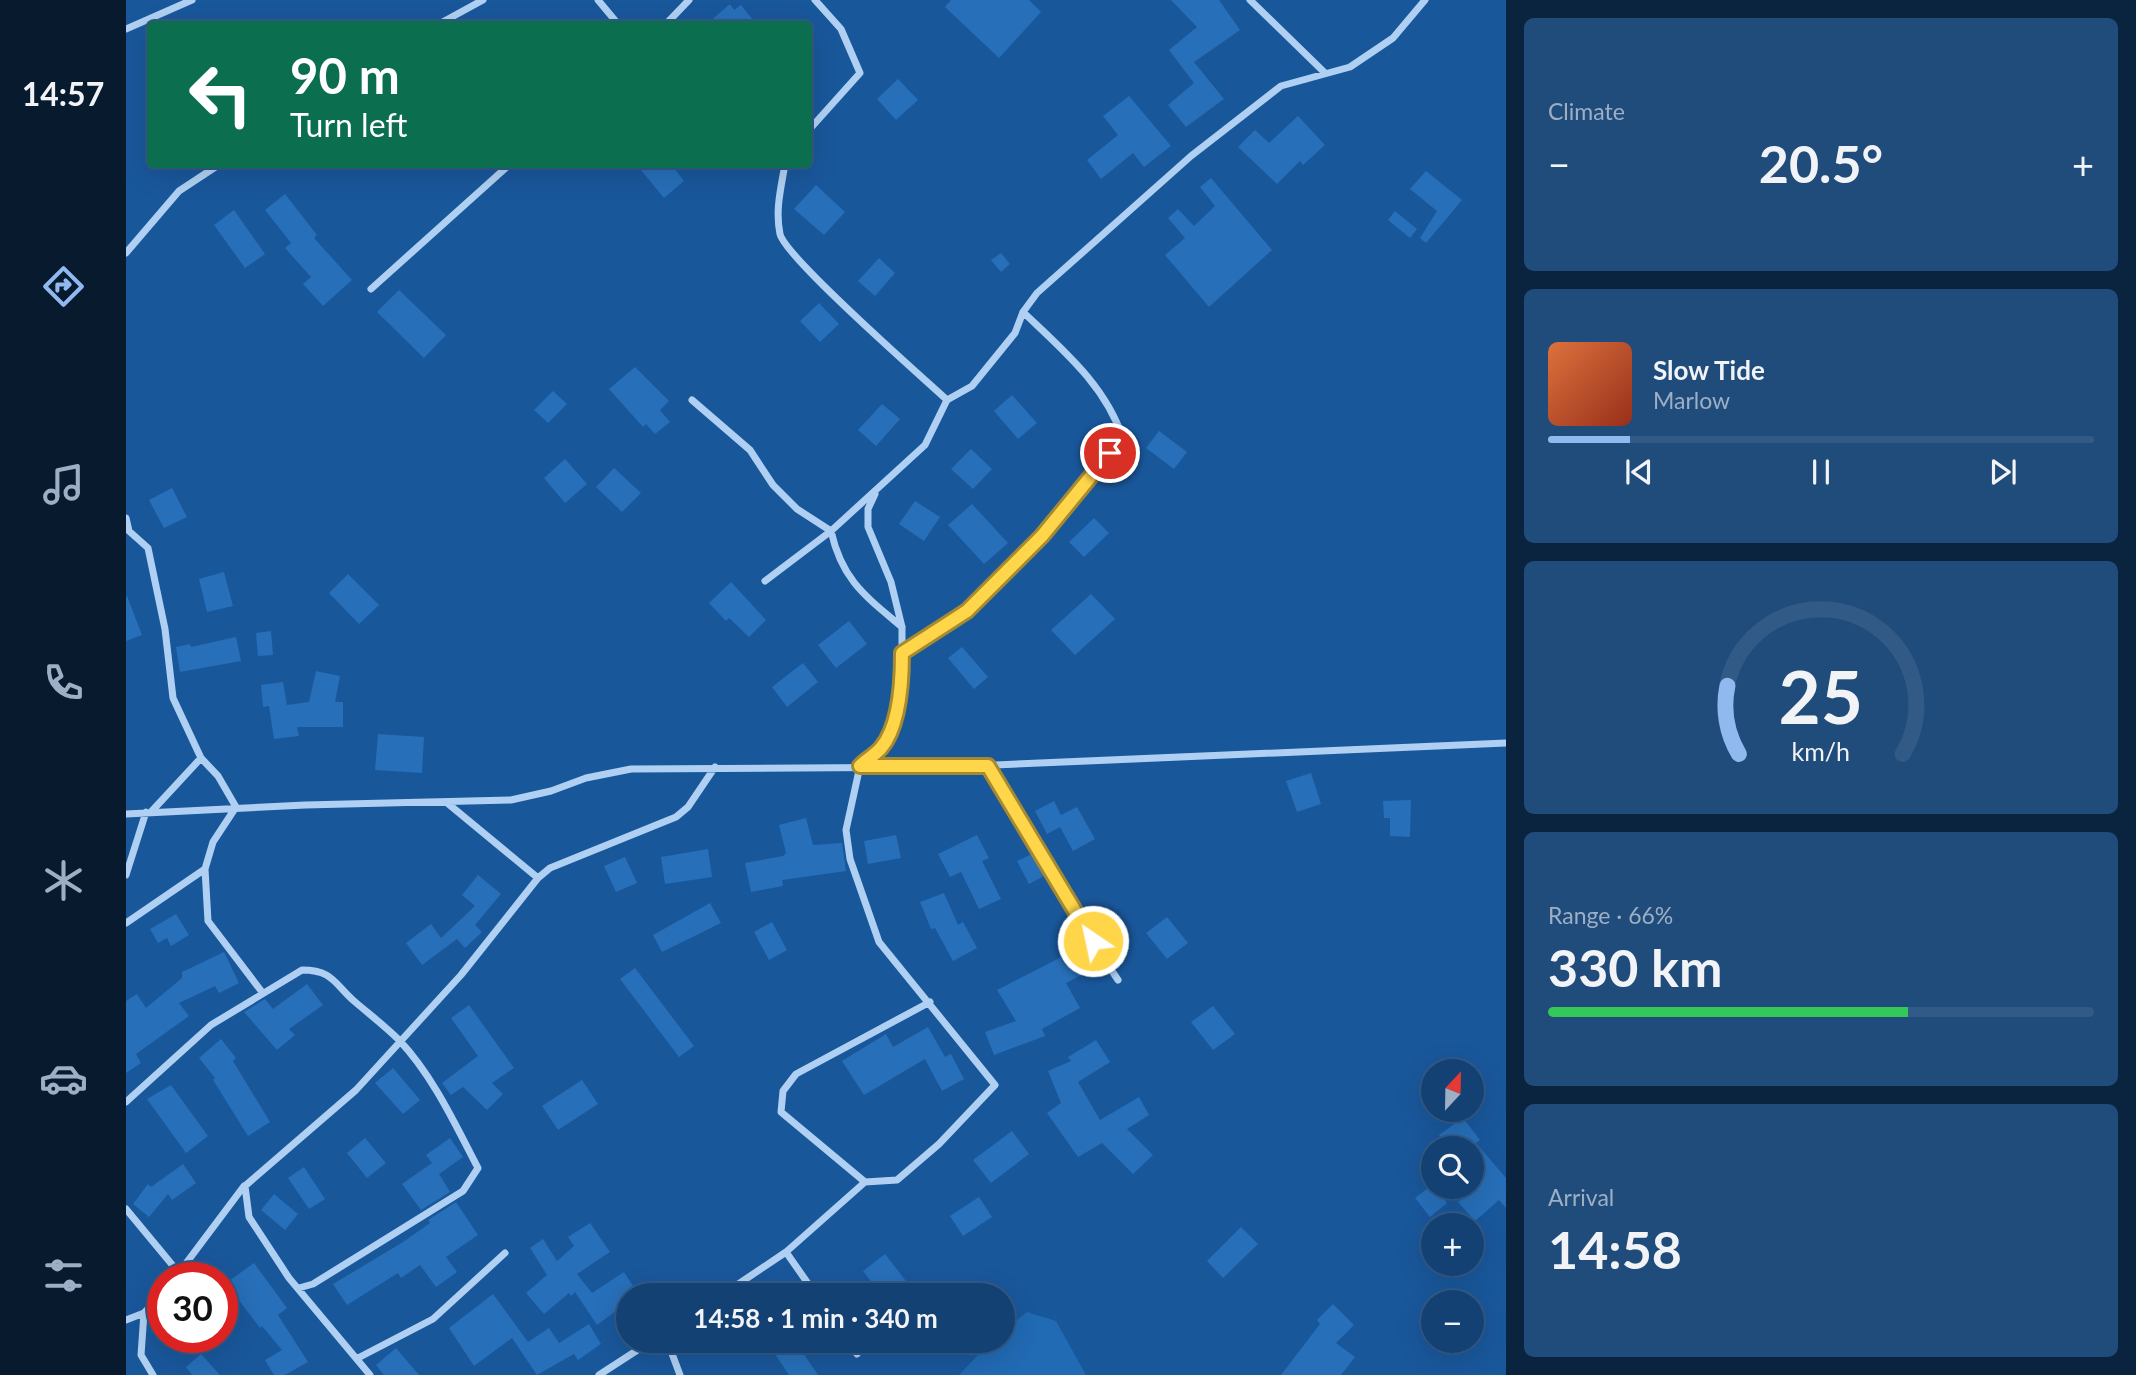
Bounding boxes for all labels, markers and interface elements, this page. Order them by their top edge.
text: 90 m [290,46,400,104]
icon: left [175,49,266,140]
text: 14:57 [22,74,104,113]
text: Climate [1548,97,1625,125]
text: Turn left [290,105,407,144]
text: 20.5° [1759,132,1883,194]
text: − [1548,141,1570,187]
text: + [2072,141,2094,187]
icon: directions [39,262,88,311]
text: Slow Tide [1653,354,1765,386]
text: Marlow [1653,386,1730,414]
pin [1080,423,1140,483]
icon: arrive [1091,434,1129,472]
icon: previous [1620,453,1658,491]
icon: pause [1802,453,1840,491]
icon: next [1984,453,2022,491]
icon: music [39,460,88,509]
text: 25 [1779,652,1863,740]
icon: phone [39,658,88,707]
text: km/h [1792,735,1850,765]
icon: climate [39,856,88,905]
text: Range · 66% [1548,901,1673,929]
position arrow [1056,904,1130,978]
text: 330 km [1548,936,1722,998]
icon: car [39,1054,88,1103]
north arrow [1421,1059,1484,1122]
map controls [1421,1059,1484,1353]
button: search [1421,1136,1484,1199]
text: Arrival [1548,1183,1614,1211]
button: + [1421,1213,1484,1276]
text: 14:58 [1548,1218,1682,1280]
icon: filters [39,1251,88,1300]
speed limit sign: 30 [147,1262,238,1353]
button: − [1421,1290,1484,1353]
text: 14:58 · 1 min · 340 m [693,1302,938,1334]

